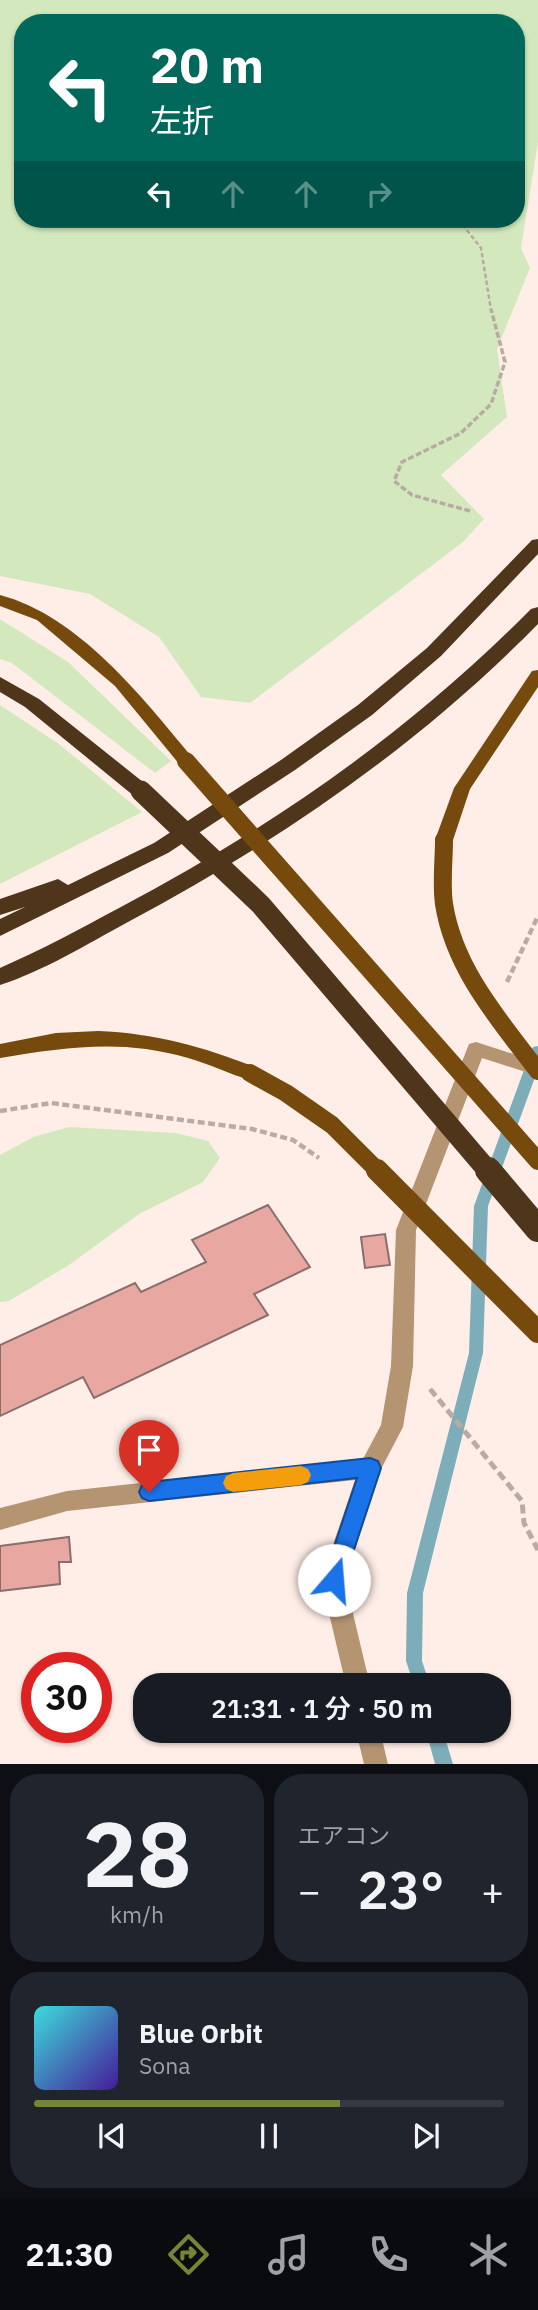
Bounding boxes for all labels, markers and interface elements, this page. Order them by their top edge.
text: 20 m [150,33,264,96]
icon: left [35,42,126,133]
text: 左折 [150,99,214,141]
icon: left [141,175,179,213]
icon: ahead [214,175,252,213]
icon: ahead [287,175,325,213]
icon: right [360,175,398,213]
pin [119,1420,179,1492]
icon: arrive [130,1431,168,1469]
position arrow [297,1543,371,1617]
speed limit sign: 30 [21,1652,112,1743]
text: 21:31 · 1 分 · 50 m [211,1691,433,1725]
text: 28 [82,1794,192,1912]
text: エアコン [298,1820,390,1850]
text: 23° [358,1856,444,1923]
text: − [298,1866,321,1915]
text: + [481,1866,504,1915]
text: km/h [110,1899,164,1929]
text: Blue Orbit [139,2016,263,2050]
text: Sona [139,2050,191,2080]
icon: previous [93,2117,131,2155]
icon: pause [250,2117,288,2155]
icon: next [407,2117,445,2155]
icon: directions [164,2230,213,2279]
icon: music [264,2230,313,2279]
icon: phone [364,2230,413,2279]
icon: climate [464,2230,513,2279]
text: 21:30 [25,2233,113,2275]

